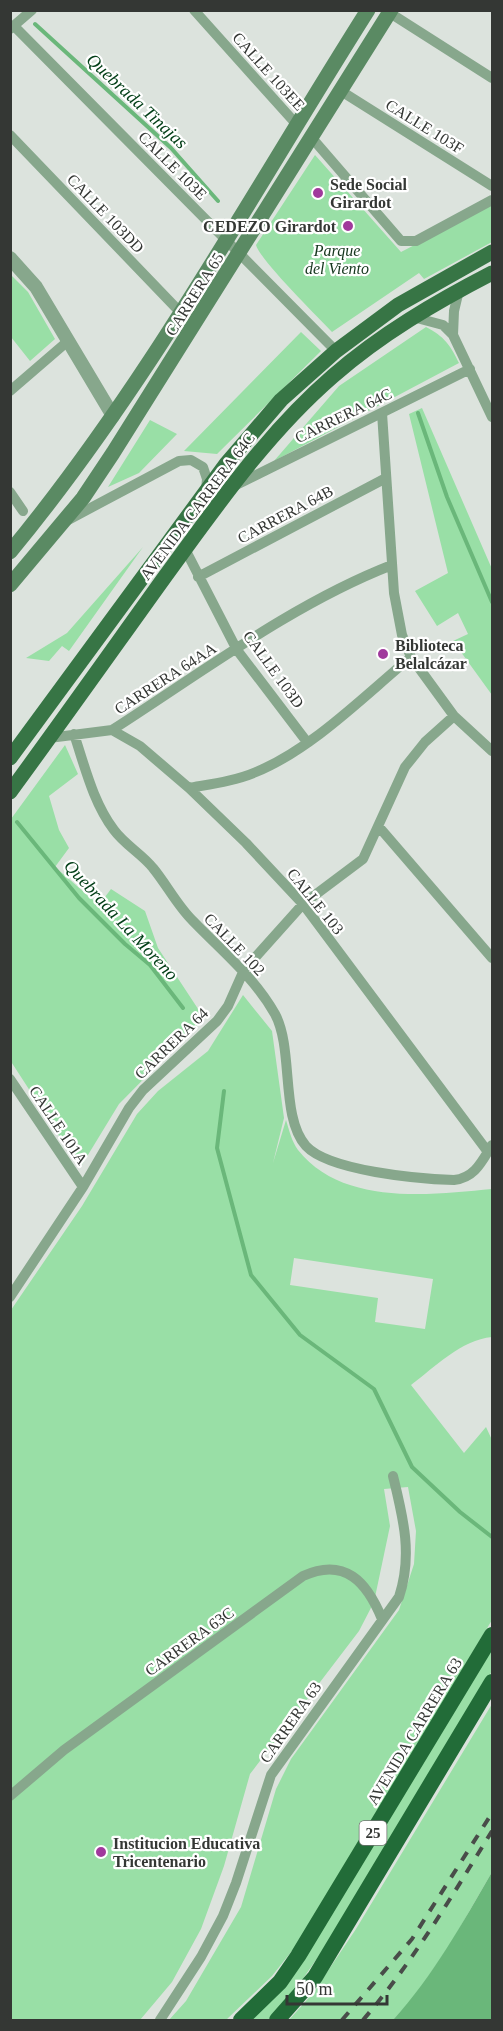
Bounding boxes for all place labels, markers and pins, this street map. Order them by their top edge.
place label: Sede Social Girardot [330,176,407,211]
marker: Sede Social Girardot [311,186,325,200]
place label: CEDEZO Girardot [203,218,337,235]
marker: CEDEZO Girardot [341,219,355,233]
place label: Biblioteca Belalcázar [395,637,467,672]
marker: Biblioteca Belalcázar [376,647,390,661]
place label: Institucion Educativa Tricentenario [113,1835,260,1870]
marker: Institucion Educativa Tricentenario [94,1845,108,1859]

